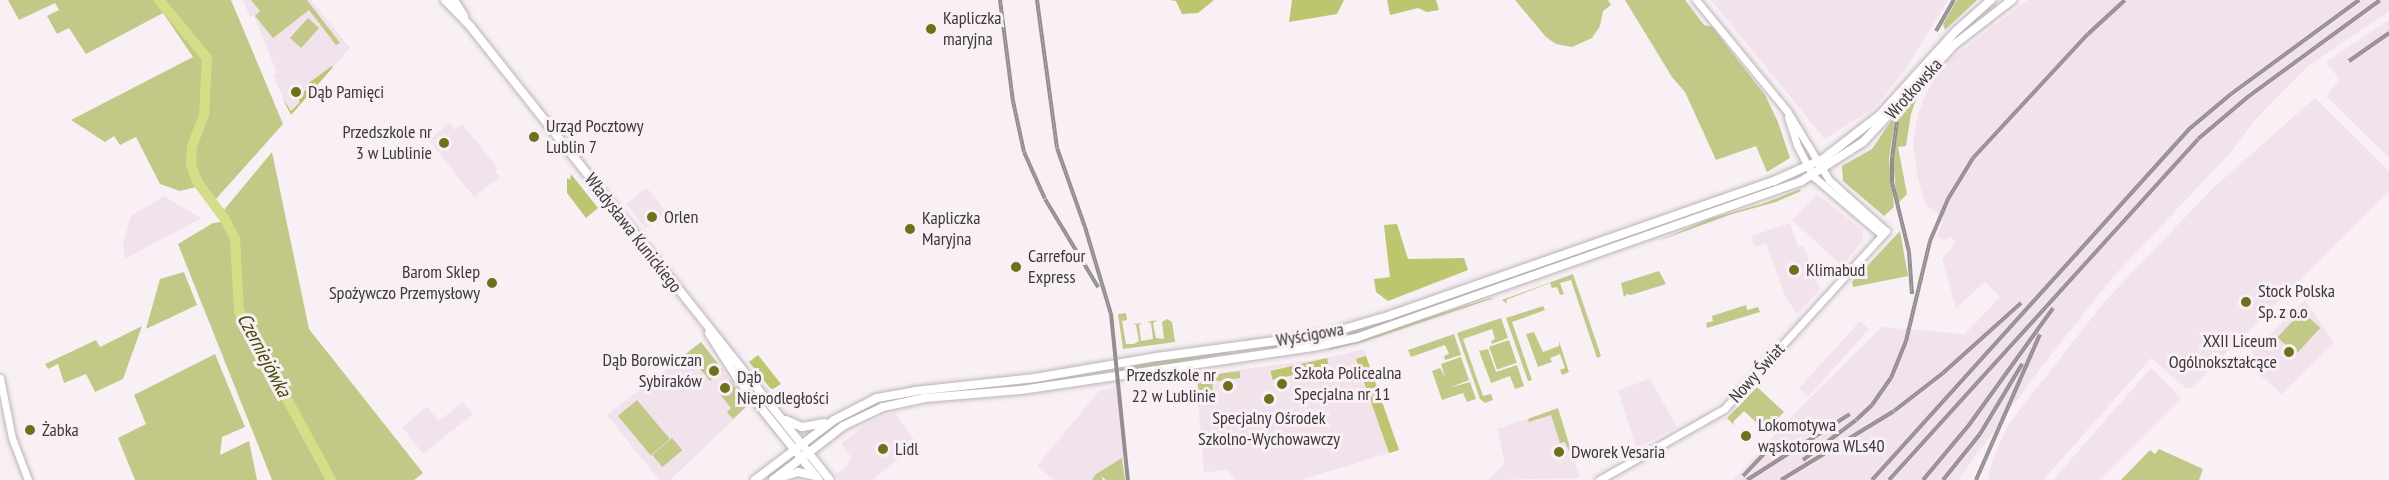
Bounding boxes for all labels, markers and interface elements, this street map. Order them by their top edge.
place label: Kapliczka maryjna [943,8,1001,50]
marker: Kapliczka maryjna [924,22,938,36]
street label: Wrotkowska [1881,54,1947,124]
place label: Dąb Pamięci [308,81,384,103]
marker: Dąb Pamięci [289,85,303,99]
place label: Urząd Pocztowy Lublin 7 [546,116,644,158]
place label: Przedszkole nr 3 w Lublinie [343,122,432,164]
marker: Urząd Pocztowy Lublin 7 [527,130,541,144]
marker: Przedszkole nr 3 w Lublinie [437,136,451,150]
street label: Władysława Kunickiego [580,169,686,297]
place label: Orlen [664,206,698,228]
place label: Kapliczka Maryjna [922,208,980,250]
marker: Orlen [645,210,659,224]
marker: Kapliczka Maryjna [903,222,917,236]
place label: Carrefour Express [1028,246,1086,288]
place label: Klimabud [1806,259,1865,281]
marker: Carrefour Express [1009,260,1023,274]
place label: Barom Sklep Spożywczo Przemysłowy [329,262,480,304]
marker: Klimabud [1787,263,1801,277]
marker: Barom Sklep Spożywczo Przemysłowy [485,276,499,290]
place label: Stock Polska Sp. z o.o [2258,281,2335,324]
marker: Stock Polska Sp. z o.o [2239,295,2253,309]
water label: Czerniejówka [232,309,296,401]
street label: Wyścigowa [1275,318,1345,352]
place label: XXII Liceum Ogólnokształcące [2169,331,2277,374]
street label: Nowy Świat [1725,339,1789,407]
marker: XXII Liceum Ogólnokształcące [2282,345,2296,359]
place label: Dąb Borowiczan Sybiraków [603,350,702,392]
place label: Szkoła Policealna Specjalna nr 11 [1294,363,1401,406]
marker: Dąb Borowiczan Sybiraków [707,364,721,378]
place label: Przedszkole nr 22 w Lublinie [1127,365,1216,407]
place label: Dąb Niepodległości [737,367,829,410]
marker: Szkoła Policealna Specjalna nr 11 [1275,377,1289,391]
marker: Przedszkole nr 22 w Lublinie [1221,379,1235,393]
marker: Dąb Niepodległości [718,381,732,395]
marker: Specjalny Ośrodek Szkolno-Wychowawczy [1262,392,1276,406]
place label: Specjalny Ośrodek Szkolno-Wychowawczy [1198,408,1340,450]
place label: Lokomotywa wąskotorowa WLs40 [1758,415,1885,458]
place label: Żabka [42,419,79,441]
marker: Żabka [23,423,37,437]
marker: Lokomotywa wąskotorowa WLs40 [1739,429,1753,443]
place label: Lidl [895,438,918,460]
place label: Dworek Vesaria [1571,441,1666,463]
marker: Lidl [876,442,890,456]
marker: Dworek Vesaria [1552,445,1566,459]

